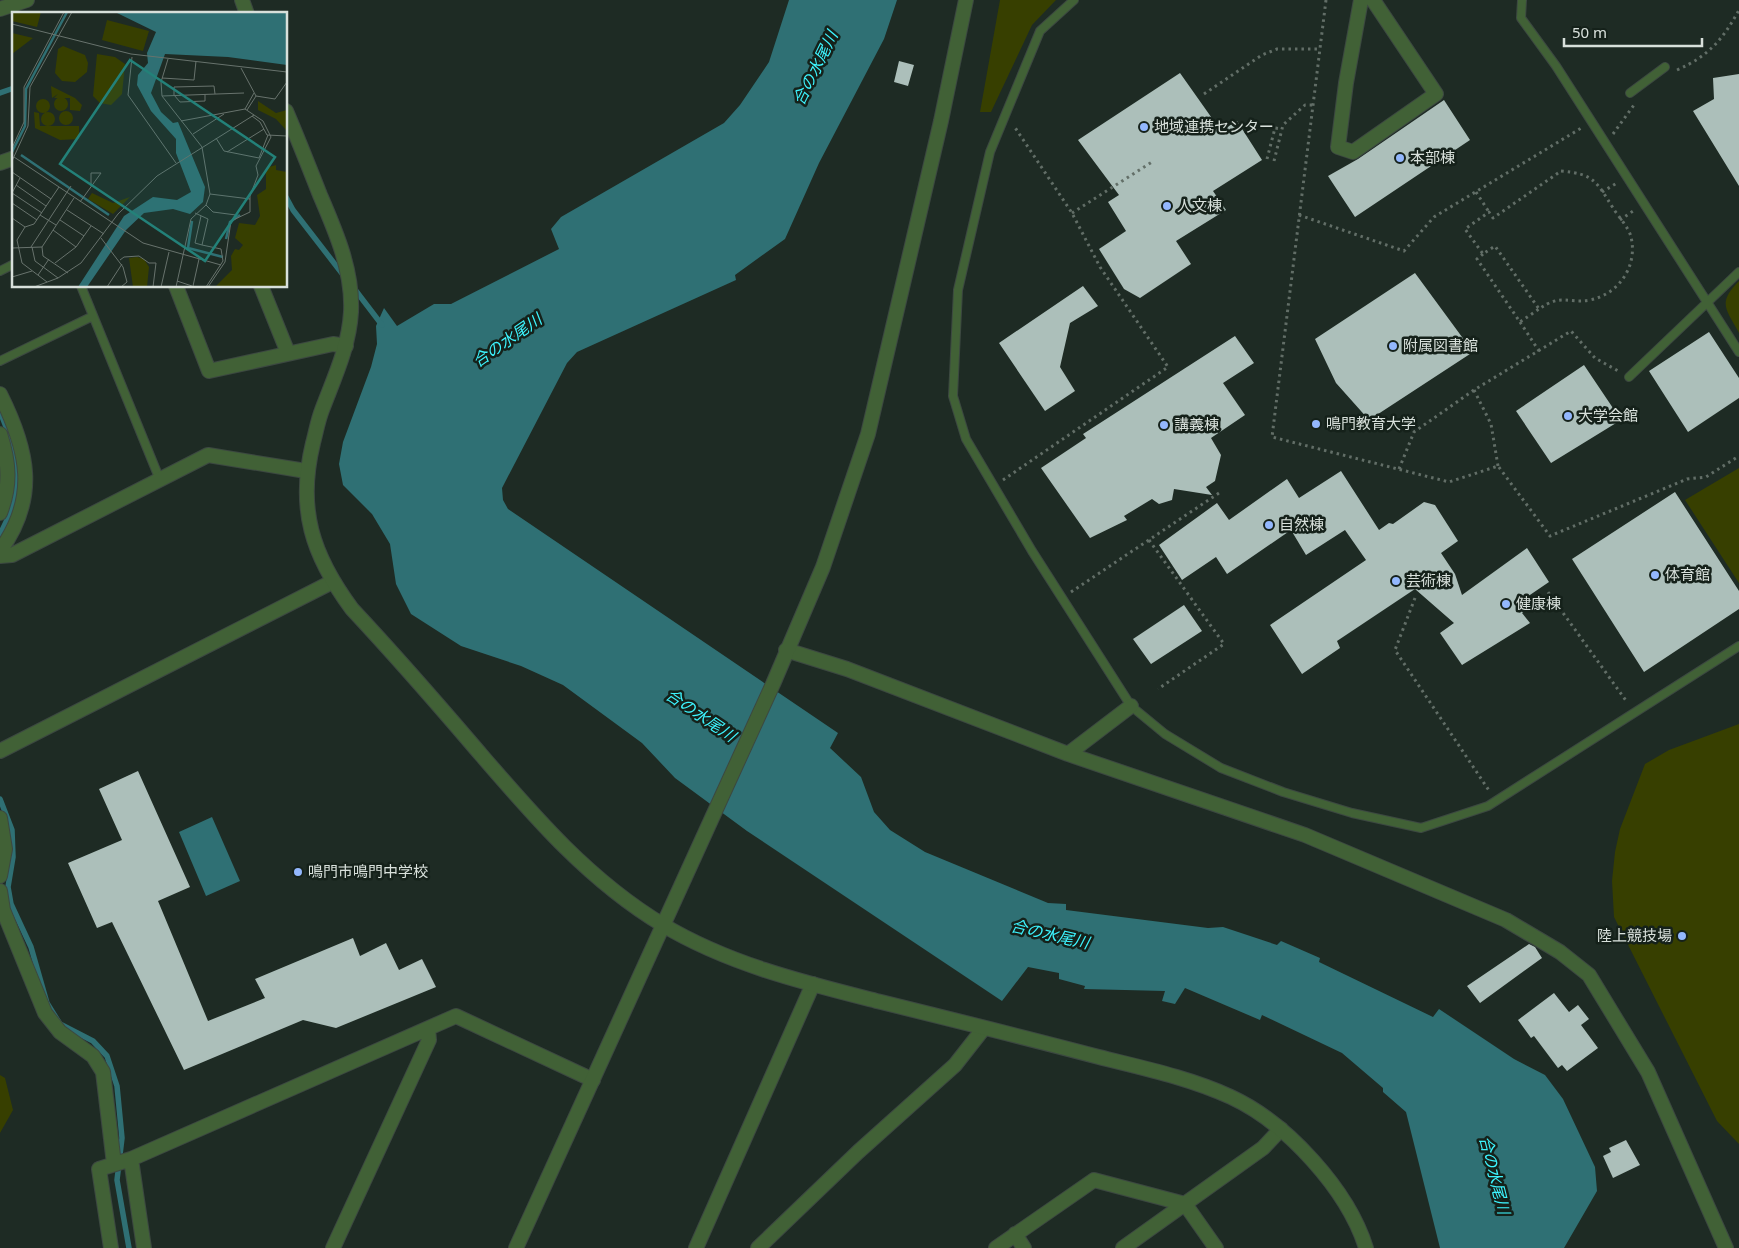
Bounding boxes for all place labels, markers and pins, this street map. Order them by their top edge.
place label: 地域連携センター [1154,116,1274,136]
marker: 地域連携センター [1138,121,1150,133]
place label: 本部棟 [1410,147,1455,167]
marker: 本部棟 [1394,152,1406,164]
place label: 人文棟 [1177,195,1222,215]
marker: 人文棟 [1161,200,1173,212]
place label: 附属図書館 [1403,335,1478,355]
marker: 附属図書館 [1387,340,1399,352]
place label: 大学会館 [1578,405,1638,425]
marker: 大学会館 [1562,410,1574,422]
place label: 鳴門教育大学 [1326,413,1416,433]
place label: 講義棟 [1174,414,1219,434]
marker: 鳴門教育大学 [1310,418,1322,430]
marker: 講義棟 [1158,419,1170,431]
place label: 自然棟 [1279,514,1324,534]
marker: 自然棟 [1263,519,1275,531]
place label: 体育館 [1665,564,1710,584]
marker: 体育館 [1649,569,1661,581]
place label: 芸術棟 [1406,570,1451,590]
marker: 芸術棟 [1390,575,1402,587]
place label: 健康棟 [1516,593,1561,613]
marker: 健康棟 [1500,598,1512,610]
place label: 鳴門市鳴門中学校 [308,861,428,881]
marker: 鳴門市鳴門中学校 [292,866,304,878]
place label: 陸上競技場 [1597,925,1672,945]
marker: 陸上競技場 [1676,930,1688,942]

